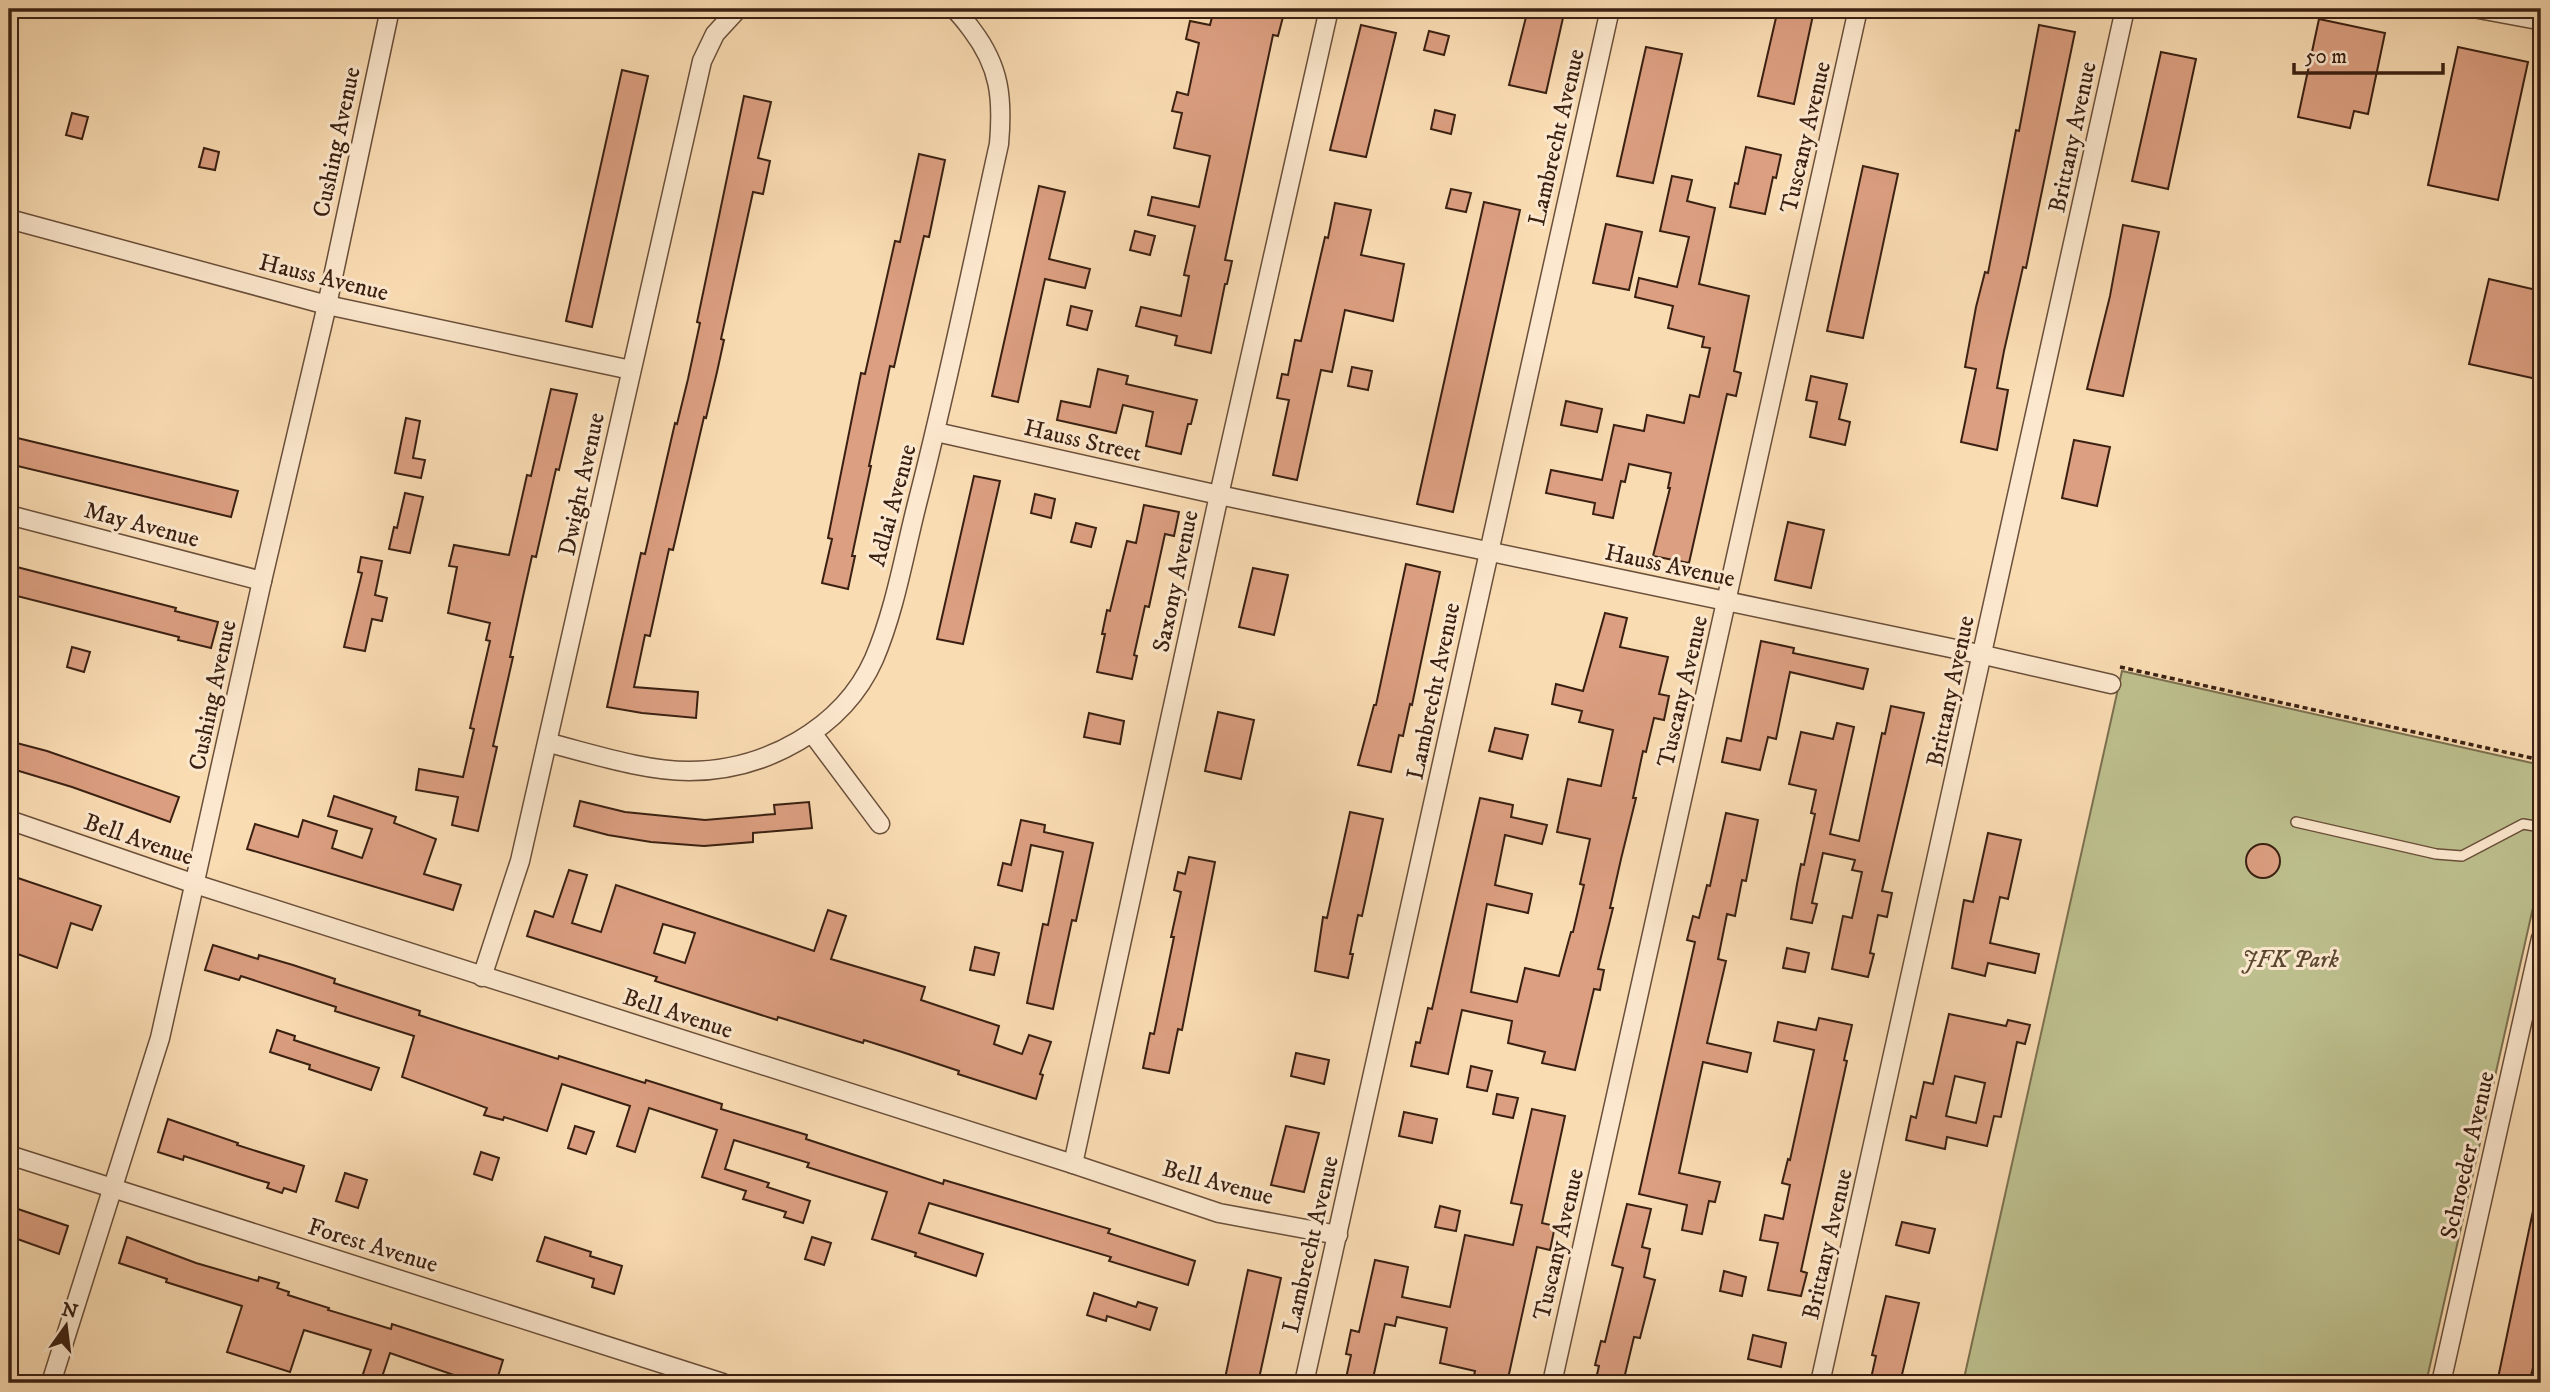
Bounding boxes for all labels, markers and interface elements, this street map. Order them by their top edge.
scale bar [2294,32,2443,76]
text: 50 m [2305,44,2347,70]
street label: Lambrecht Avenue [1522,46,1592,228]
street label: Tuscany Avenue [1774,58,1838,216]
street label: Brittany Avenue [2042,59,2104,216]
street label: Cushing Avenue [306,64,368,220]
street label: Hauss Avenue [256,247,392,309]
street label: Dwight Avenue [552,410,612,559]
street label: Hauss Street [1021,413,1145,469]
street label: Adlai Avenue [862,441,924,570]
street label: May Avenue [81,495,203,555]
street label: Saxony Avenue [1146,507,1206,655]
street label: Hauss Avenue [1602,538,1738,594]
street label: Lambrecht Avenue [1401,600,1467,782]
street label: Tuscany Avenue [1651,612,1715,770]
street label: Brittany Avenue [1920,613,1982,770]
street label: Cushing Avenue [182,617,244,773]
street label: Bell Avenue [80,807,197,873]
park label: JFK Park [2241,945,2339,975]
street label: Bell Avenue [619,982,737,1046]
street label: Schroeder Avenue [2434,1068,2502,1242]
street label: Lambrecht Avenue [1276,1153,1346,1335]
street label: Bell Avenue [1159,1154,1277,1212]
street label: Tuscany Avenue [1527,1165,1591,1323]
street label: Brittany Avenue [1796,1166,1860,1323]
street label: Forest Avenue [304,1212,441,1280]
north arrow [32,1290,102,1360]
text: N [59,1298,80,1324]

